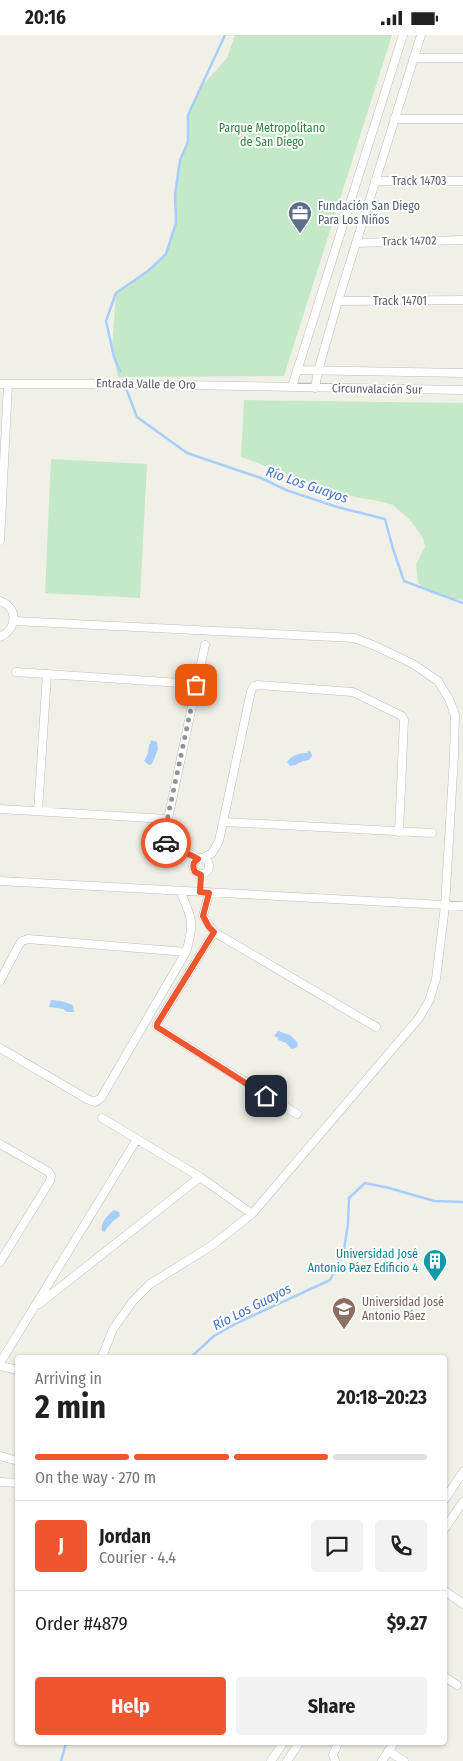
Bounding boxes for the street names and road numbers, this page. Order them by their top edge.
street label: Track 14703 [392,174,446,188]
street label: Track 14702 [381,234,437,248]
street label: Track 14701 [373,294,427,308]
street label: Entrada Valle de Oro [96,376,196,392]
street label: Circunvalación Sur [332,381,423,397]

